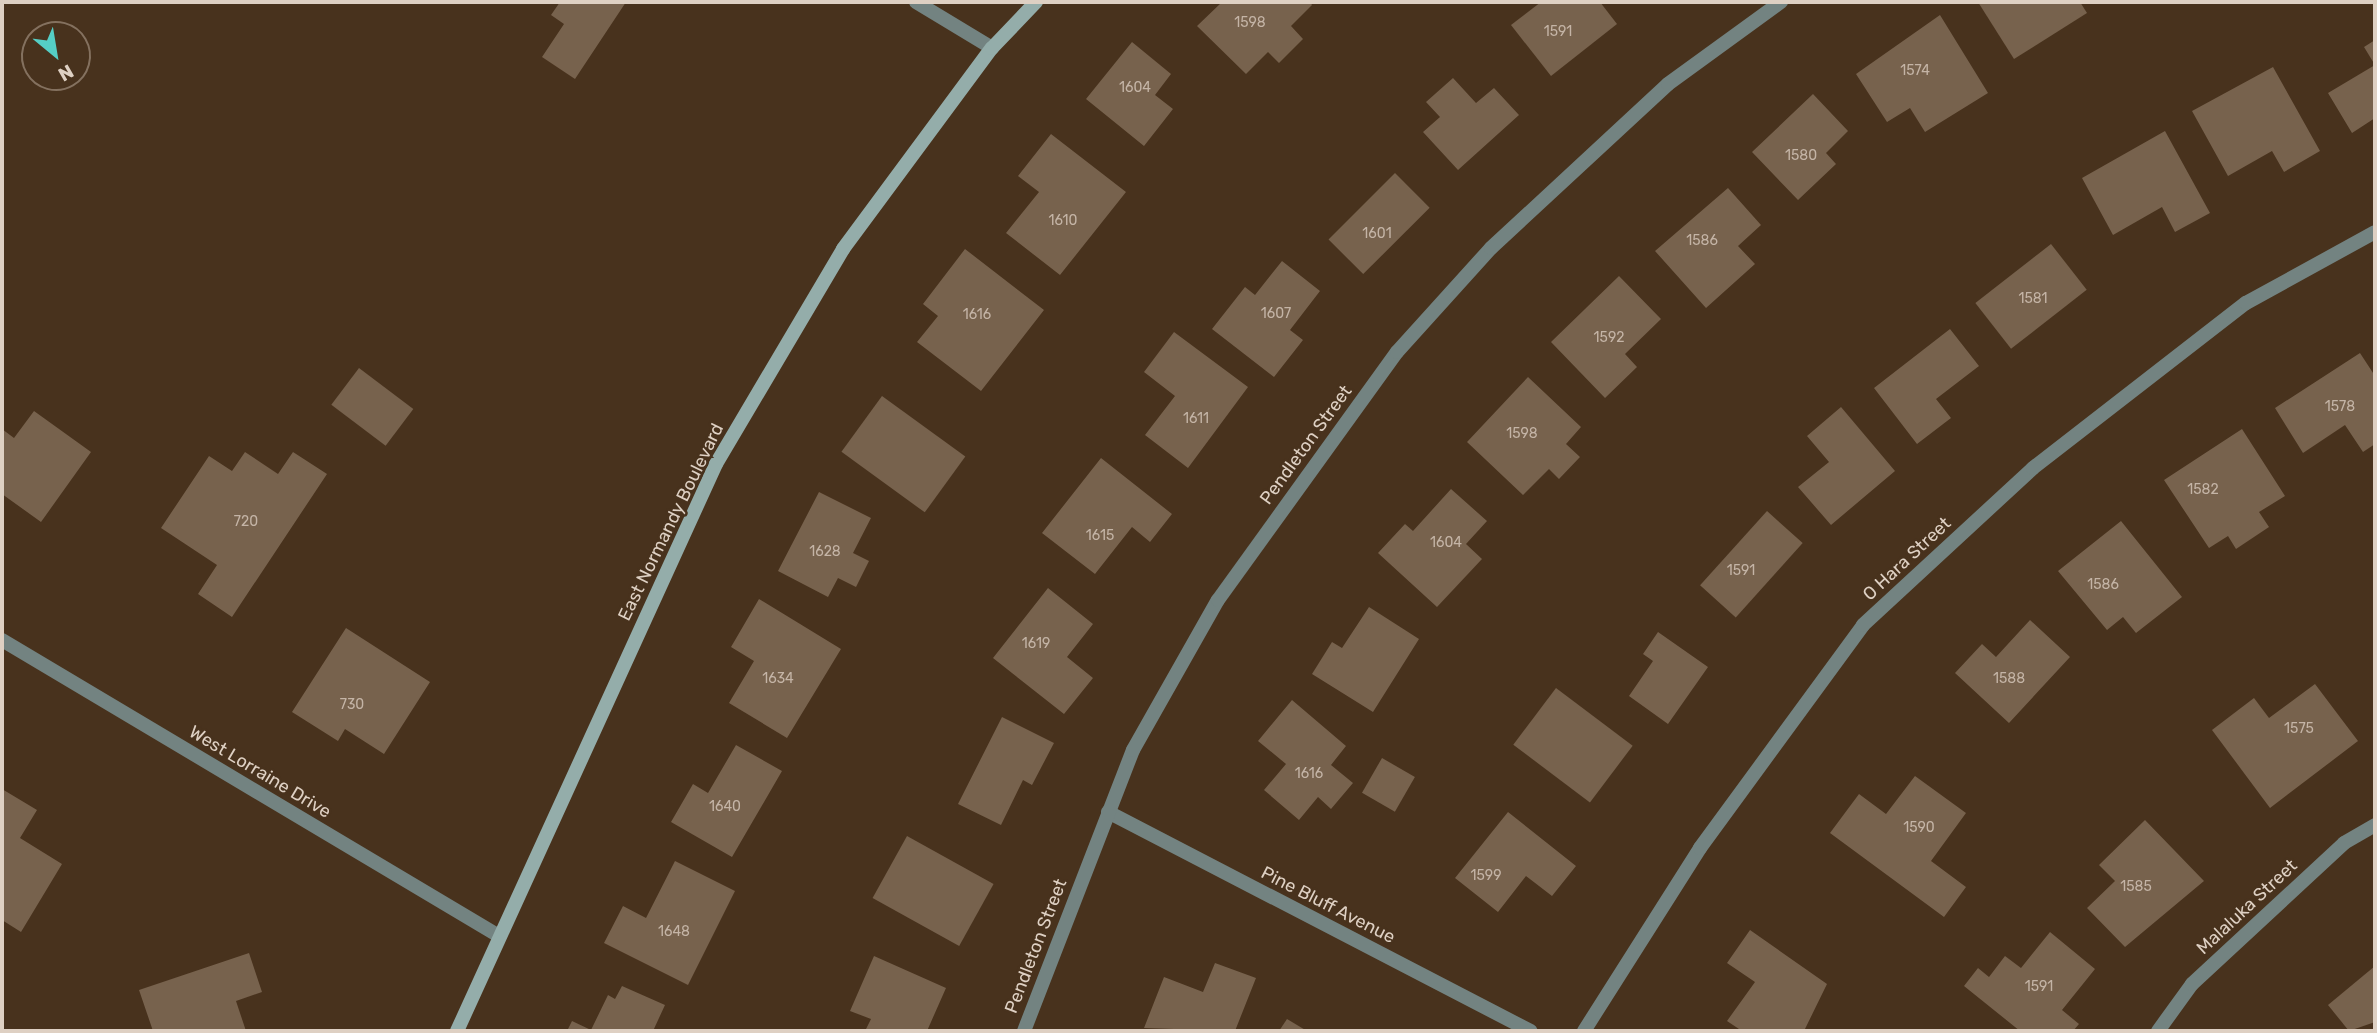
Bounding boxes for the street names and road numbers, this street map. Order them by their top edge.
street label: Pendleton Street [1255,381,1357,509]
street label: East Normandy Boulevard [614,420,728,624]
street label: O Hara Street [1859,513,1955,605]
street label: West Lorraine Drive [185,721,335,823]
street label: Malaluka Street [2192,855,2302,959]
street label: Pine Bluff Avenue [1257,862,1399,948]
street label: Pendleton Street [1000,876,1072,1016]

